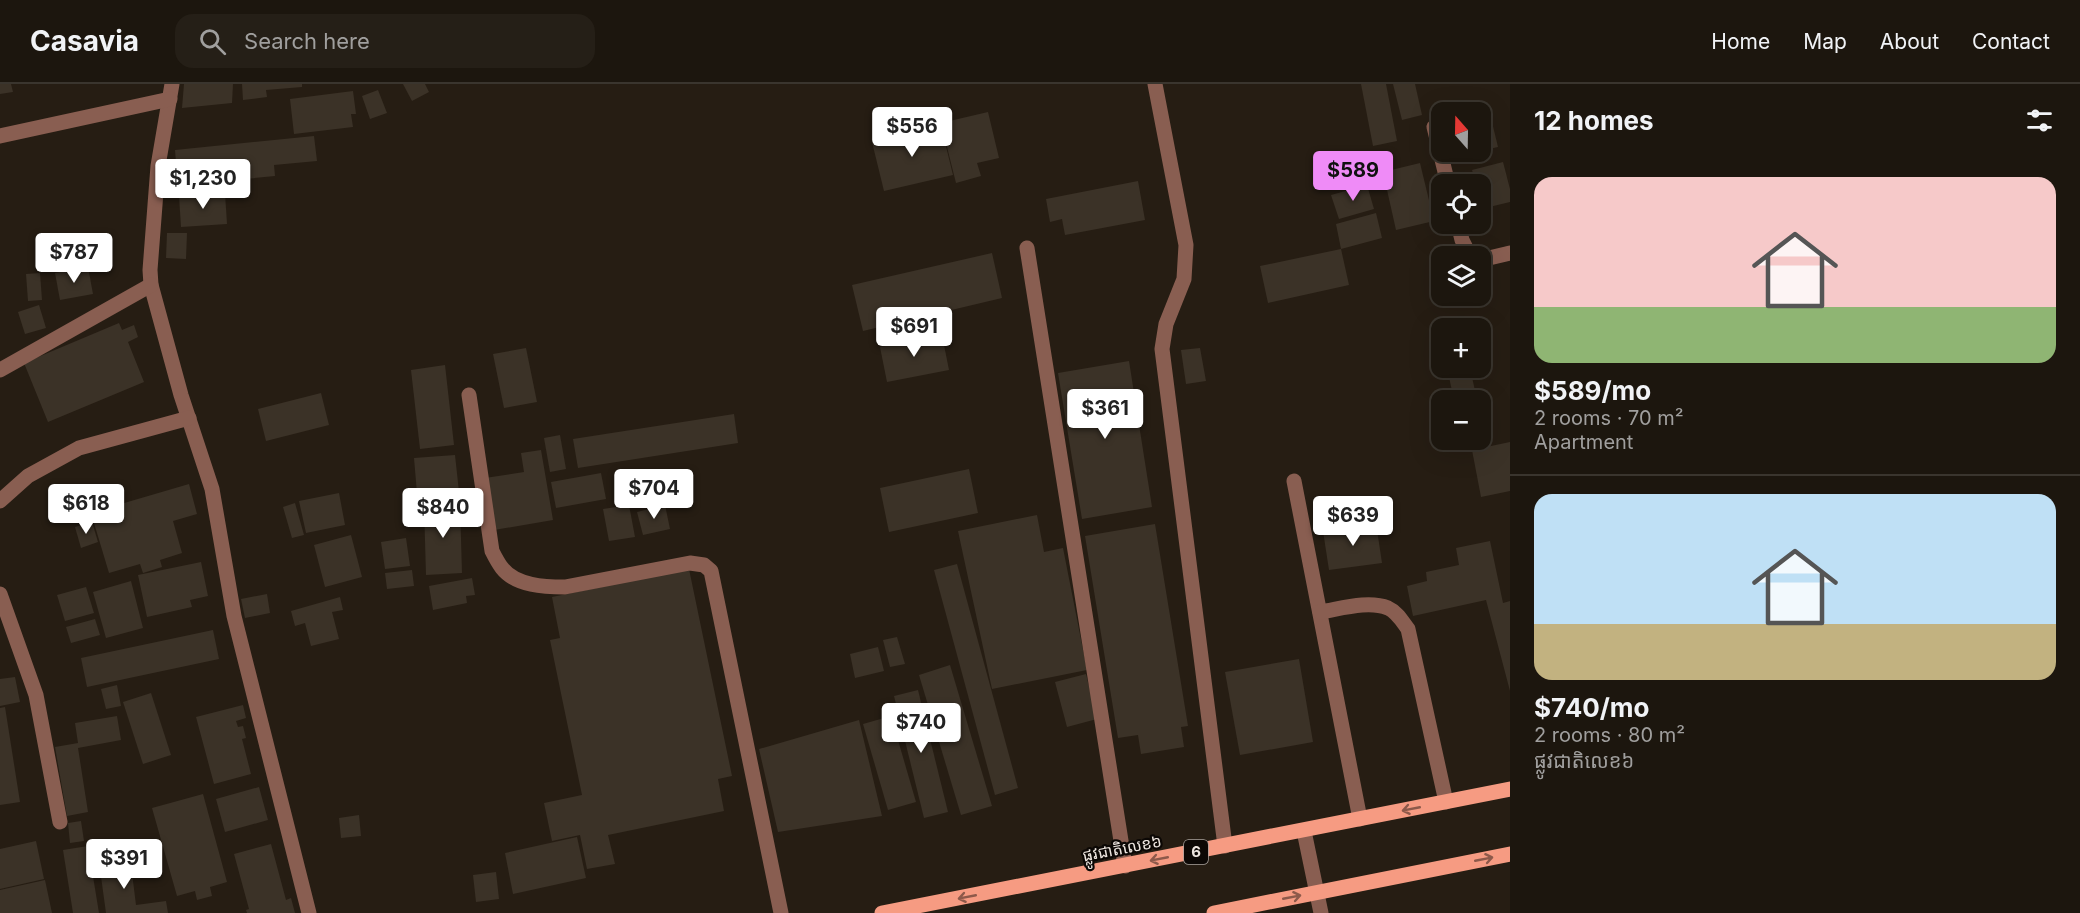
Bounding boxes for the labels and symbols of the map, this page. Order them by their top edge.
north arrow [1431,102,1491,162]
pin: $556 [876,107,948,158]
pin: $589 [1317,151,1389,202]
pin: $1,230 [154,159,252,210]
pin: $787 [38,233,110,284]
pin: $691 [878,307,950,358]
pin: $361 [1069,389,1141,440]
pin: $704 [618,469,690,520]
pin: $618 [50,484,122,535]
pin: $840 [407,488,479,539]
pin: $639 [1317,496,1389,547]
pin: $740 [885,703,957,754]
one-way arrow [1402,804,1422,815]
street label: ផ្លូវជាតិលេខ៦ [1081,831,1164,870]
pin: $391 [88,839,160,890]
road number: 6 [1184,840,1208,864]
one-way arrow [1473,853,1493,864]
one-way arrow [1149,854,1169,865]
one-way arrow [1282,891,1302,902]
one-way arrow [958,892,977,903]

